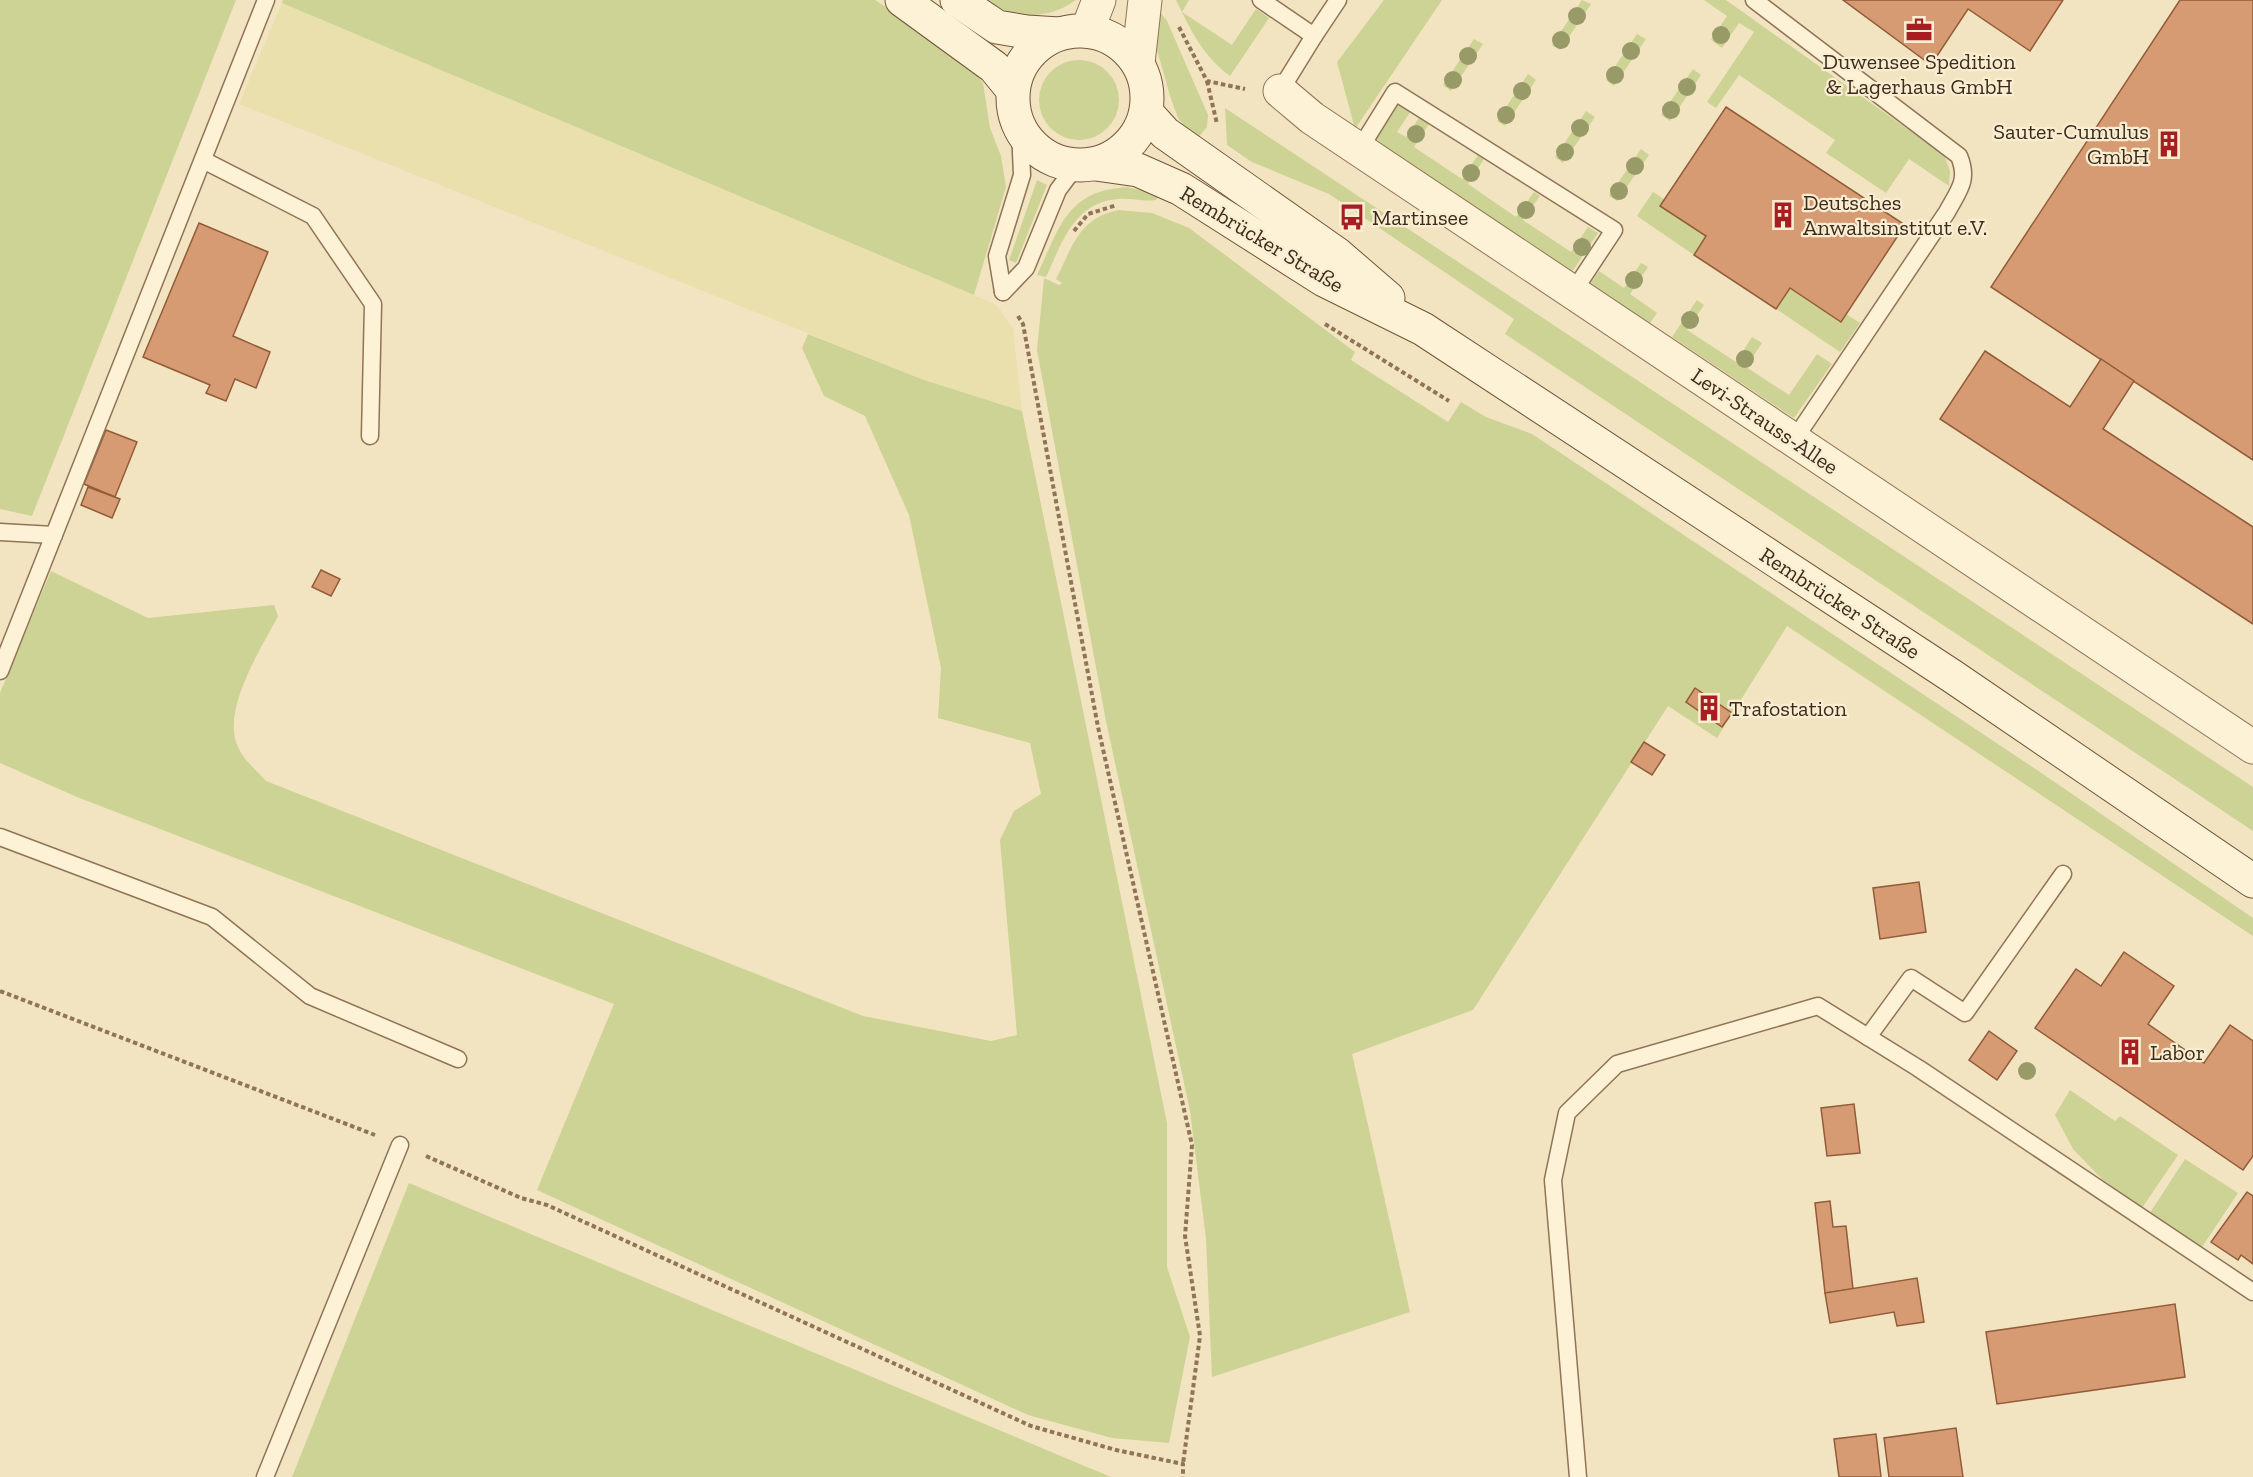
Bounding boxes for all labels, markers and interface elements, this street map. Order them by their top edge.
office icon: Duwensee Spedition & Lagerhaus GmbH [1904,15,1934,45]
place label: Duwensee Spedition & Lagerhaus GmbH [1822,48,2016,100]
place label: Sauter-Cumulus GmbH [1993,118,2149,170]
building icon: Sauter-Cumulus GmbH [2154,129,2184,159]
street label: Rembrücker Straße [1175,180,1349,298]
place label: Deutsches Anwaltsinstitut e.V. [1803,189,1987,241]
building icon: Deutsches Anwaltsinstitut e.V. [1768,200,1798,230]
bus stop icon: Martinsee [1337,202,1367,232]
place label: Martinsee [1372,204,1468,231]
street label: Levi-Strauss-Allee [1686,362,1844,480]
street label: Rembrücker Straße [1755,541,1925,665]
building icon: Trafostation [1694,693,1724,723]
place label: Trafostation [1729,695,1847,722]
building icon: Labor [2115,1037,2145,1067]
place label: Labor [2150,1039,2205,1066]

